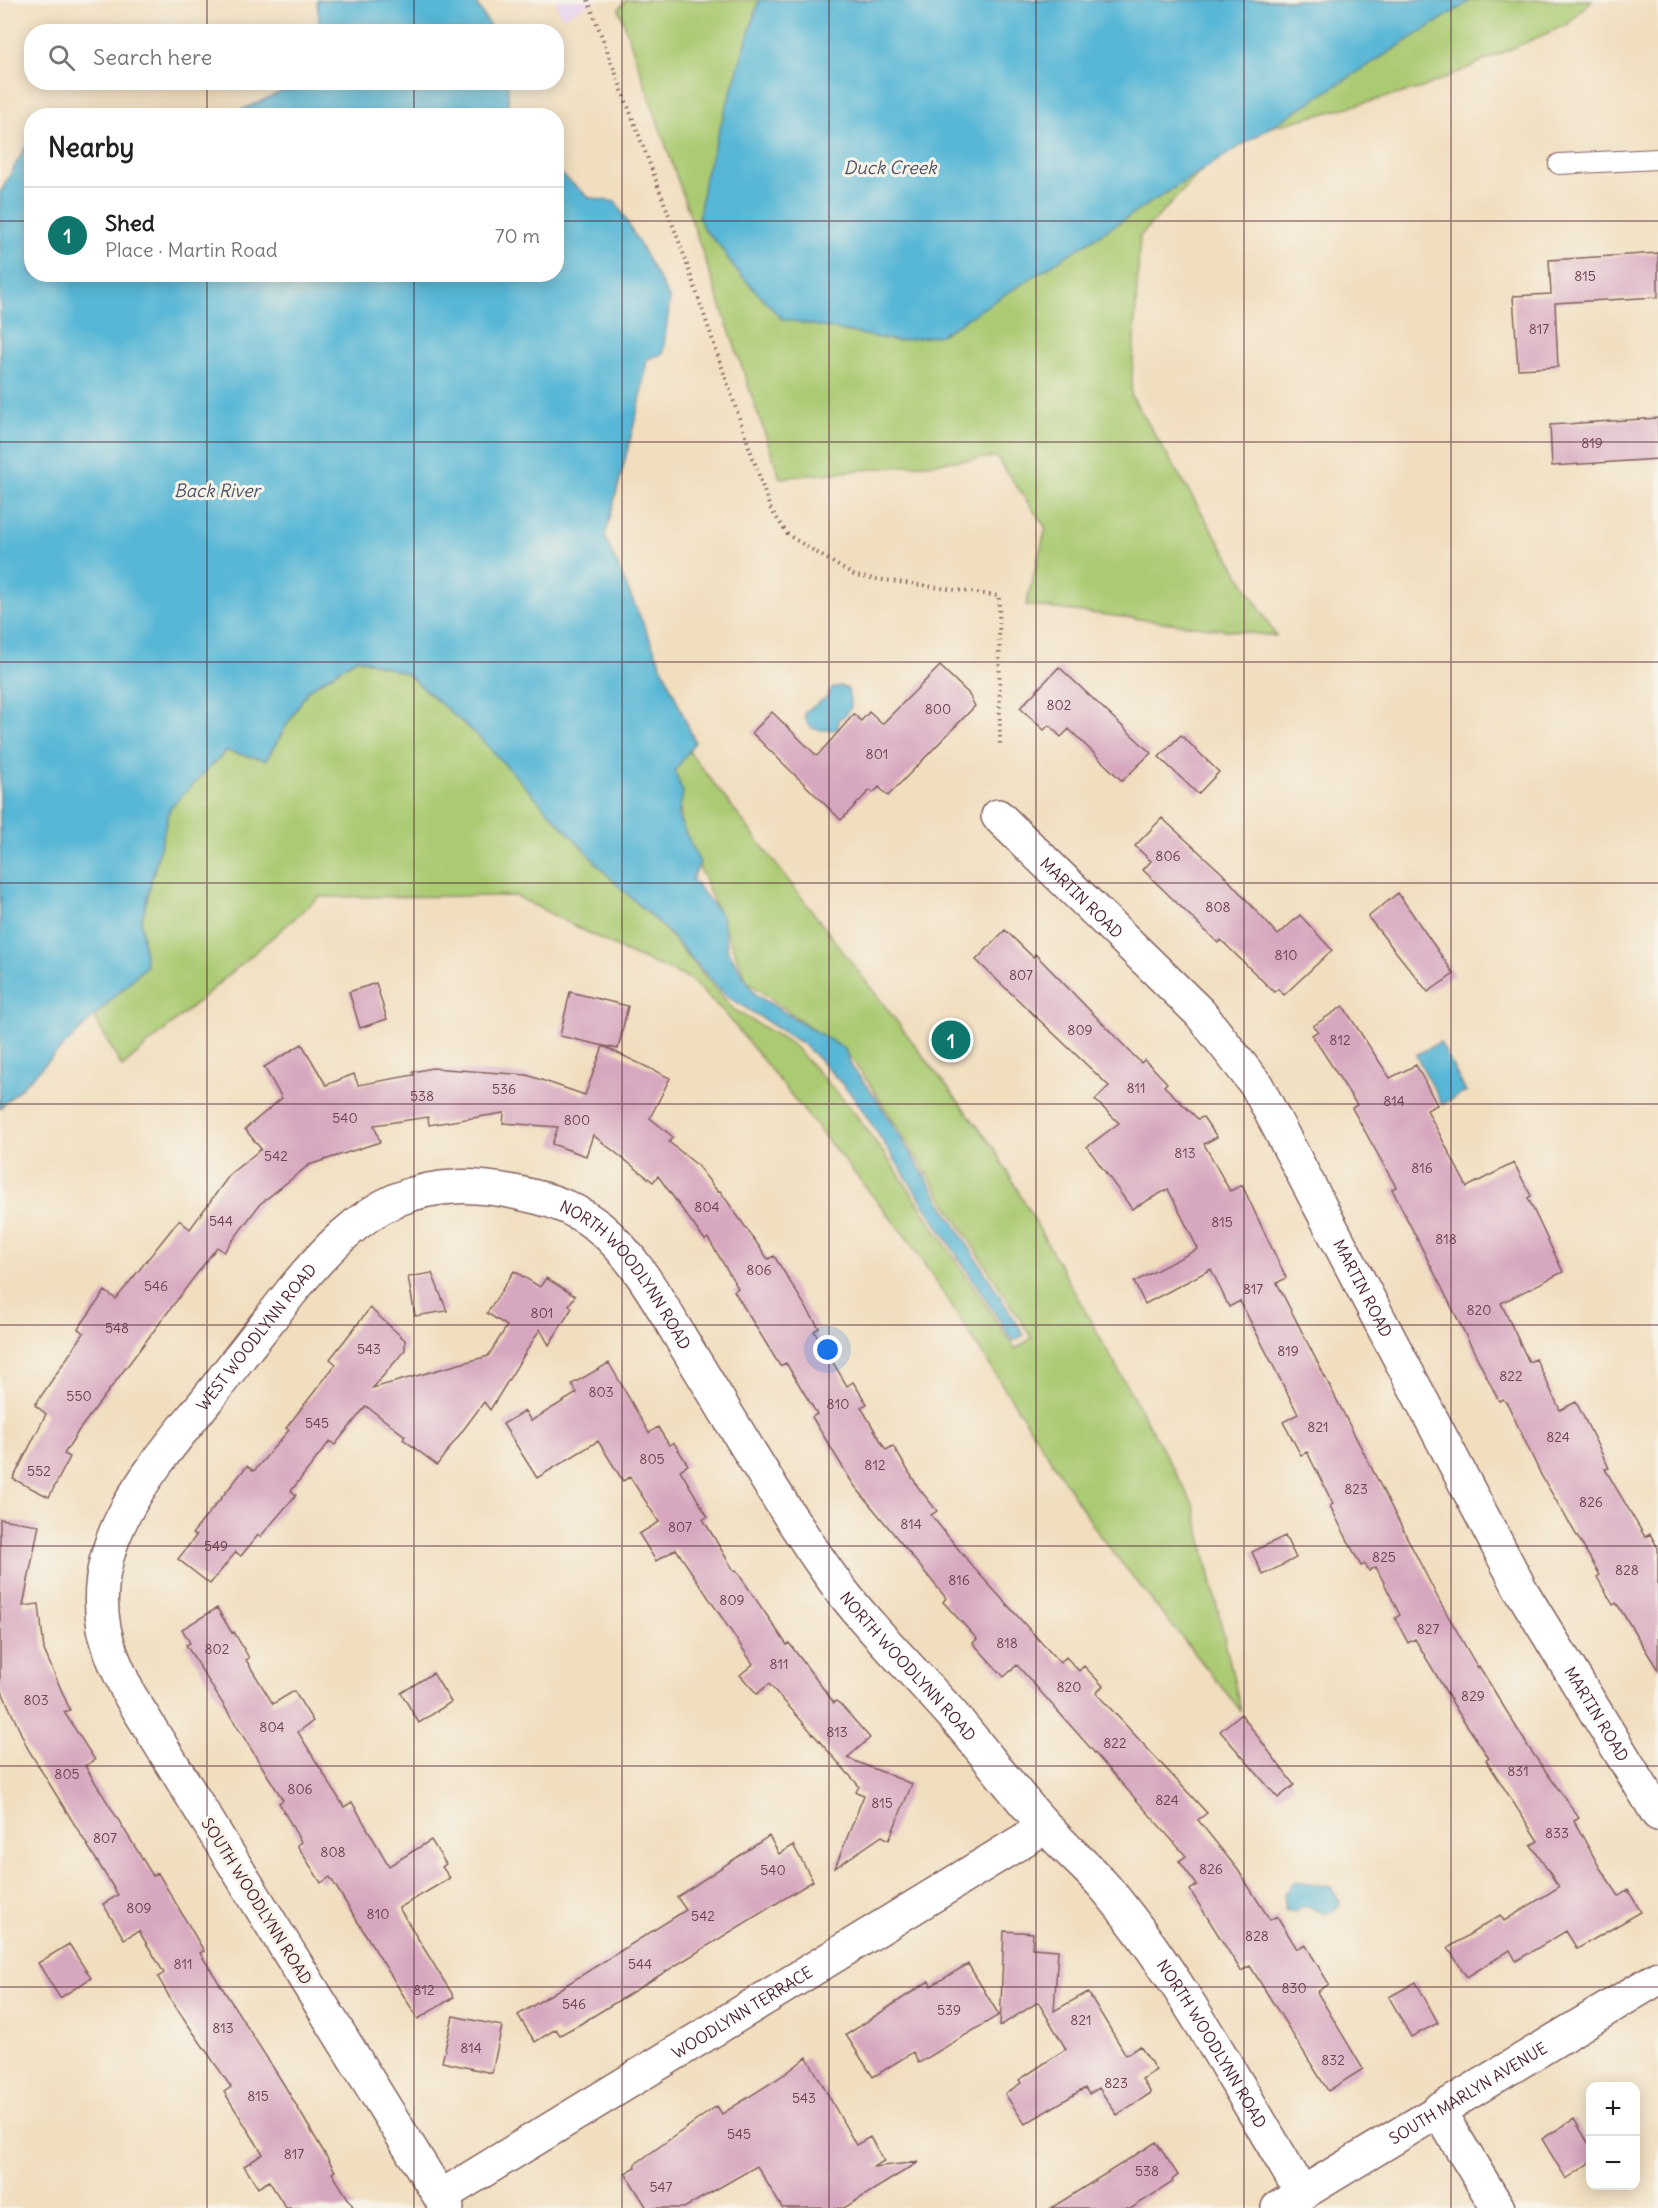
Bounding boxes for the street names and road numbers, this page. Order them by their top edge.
street label: MARTIN ROAD [1036,853,1127,942]
street label: NORTH WOODLYNN ROAD [557,1196,695,1353]
street label: MARTIN ROAD [1329,1236,1397,1340]
street label: WEST WOODLYNN ROAD [192,1259,320,1415]
street label: NORTH WOODLYNN ROAD [836,1587,980,1745]
street label: MARTIN ROAD [1560,1663,1633,1765]
street label: SOUTH WOODLYNN ROAD [197,1814,317,1988]
street label: NORTH WOODLYNN ROAD [1153,1956,1271,2132]
street label: WOODLYNN TERRACE [668,1962,816,2063]
street label: SOUTH MARLYN AVENUE [1385,2038,1551,2148]

